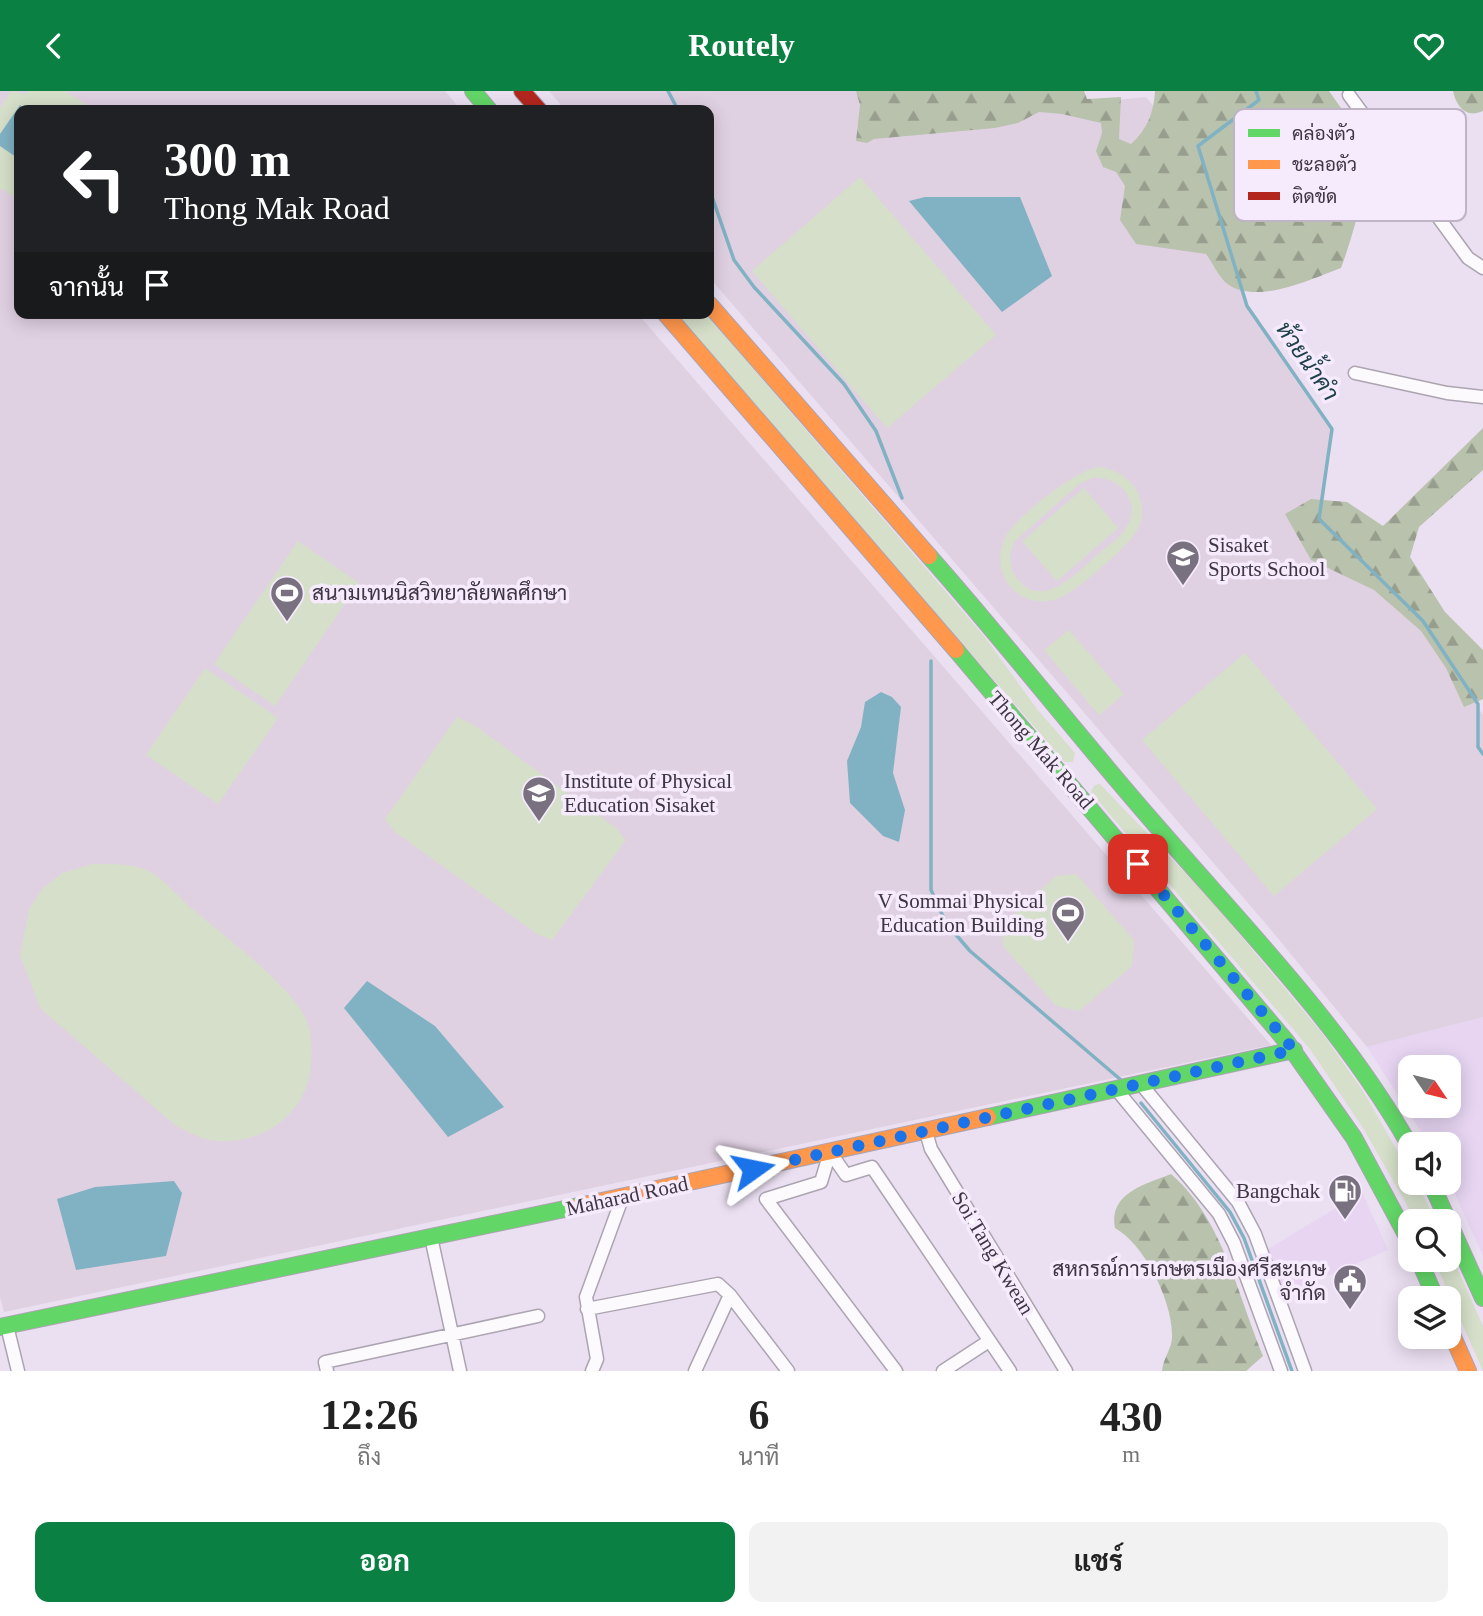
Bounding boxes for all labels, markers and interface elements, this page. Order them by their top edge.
icon: back [35,27,73,65]
text: Routely [688,27,795,63]
icon: heart [1410,27,1448,65]
legend [1234,109,1466,221]
text: คล่องตัว [1292,122,1356,144]
text: 300 m [164,132,291,187]
icon: left [49,133,140,224]
text: ชะลอตัว [1292,154,1357,175]
text: ติดขัด [1292,186,1337,207]
text: Thong Mak Road [164,190,390,226]
icon: arrive [138,266,176,304]
text: จากนั้น [49,273,124,302]
water label: ห้วยน้ำคำ [1271,312,1350,405]
place label: Sisaket Sports School [1208,533,1325,581]
school or university icon: Sisaket Sports School [1164,538,1202,587]
sports icon: สนามเทนนิสวิทยาลัยพลศึกษา [268,574,306,623]
place label: สนามเทนนิสวิทยาลัยพลศึกษา [312,580,567,605]
street label: Thong Mak Road [983,686,1099,814]
place label: Institute of Physical Education Sisaket [564,769,732,817]
school or university icon: Institute of Physical Education Sisaket [520,774,558,823]
pin [1108,834,1168,894]
icon: arrive [1119,845,1157,883]
place label: V Sommai Physical Education Building [878,889,1044,937]
sports icon: V Sommai Physical Education Building [1049,894,1087,943]
north arrow [1398,1055,1461,1118]
map controls [1398,1055,1461,1349]
position arrow [716,1132,790,1206]
button: sound [1398,1132,1461,1195]
street label: Maharad Road [564,1171,691,1221]
fuel station icon: Bangchak [1326,1172,1364,1221]
place label: Bangchak [1236,1179,1320,1203]
street label: Soi Tang Kwean [947,1187,1039,1319]
button: search [1398,1209,1461,1272]
place label: สหกรณ์การเกษตรเมืองศรีสะเกษ จำกัด [1052,1255,1327,1305]
public building icon: สหกรณ์การเกษตรเมืองศรีสะเกษ จำกัด [1331,1262,1369,1311]
button: layers [1398,1286,1461,1349]
text: 12:26 [320,1392,418,1438]
text: 6 [748,1392,769,1438]
text: 430 [1100,1394,1163,1440]
text: m [1122,1442,1140,1467]
text: ถึง [357,1445,381,1470]
text: นาที [739,1445,779,1470]
button: ออก [35,1522,735,1602]
button: แชร์ [749,1522,1448,1602]

